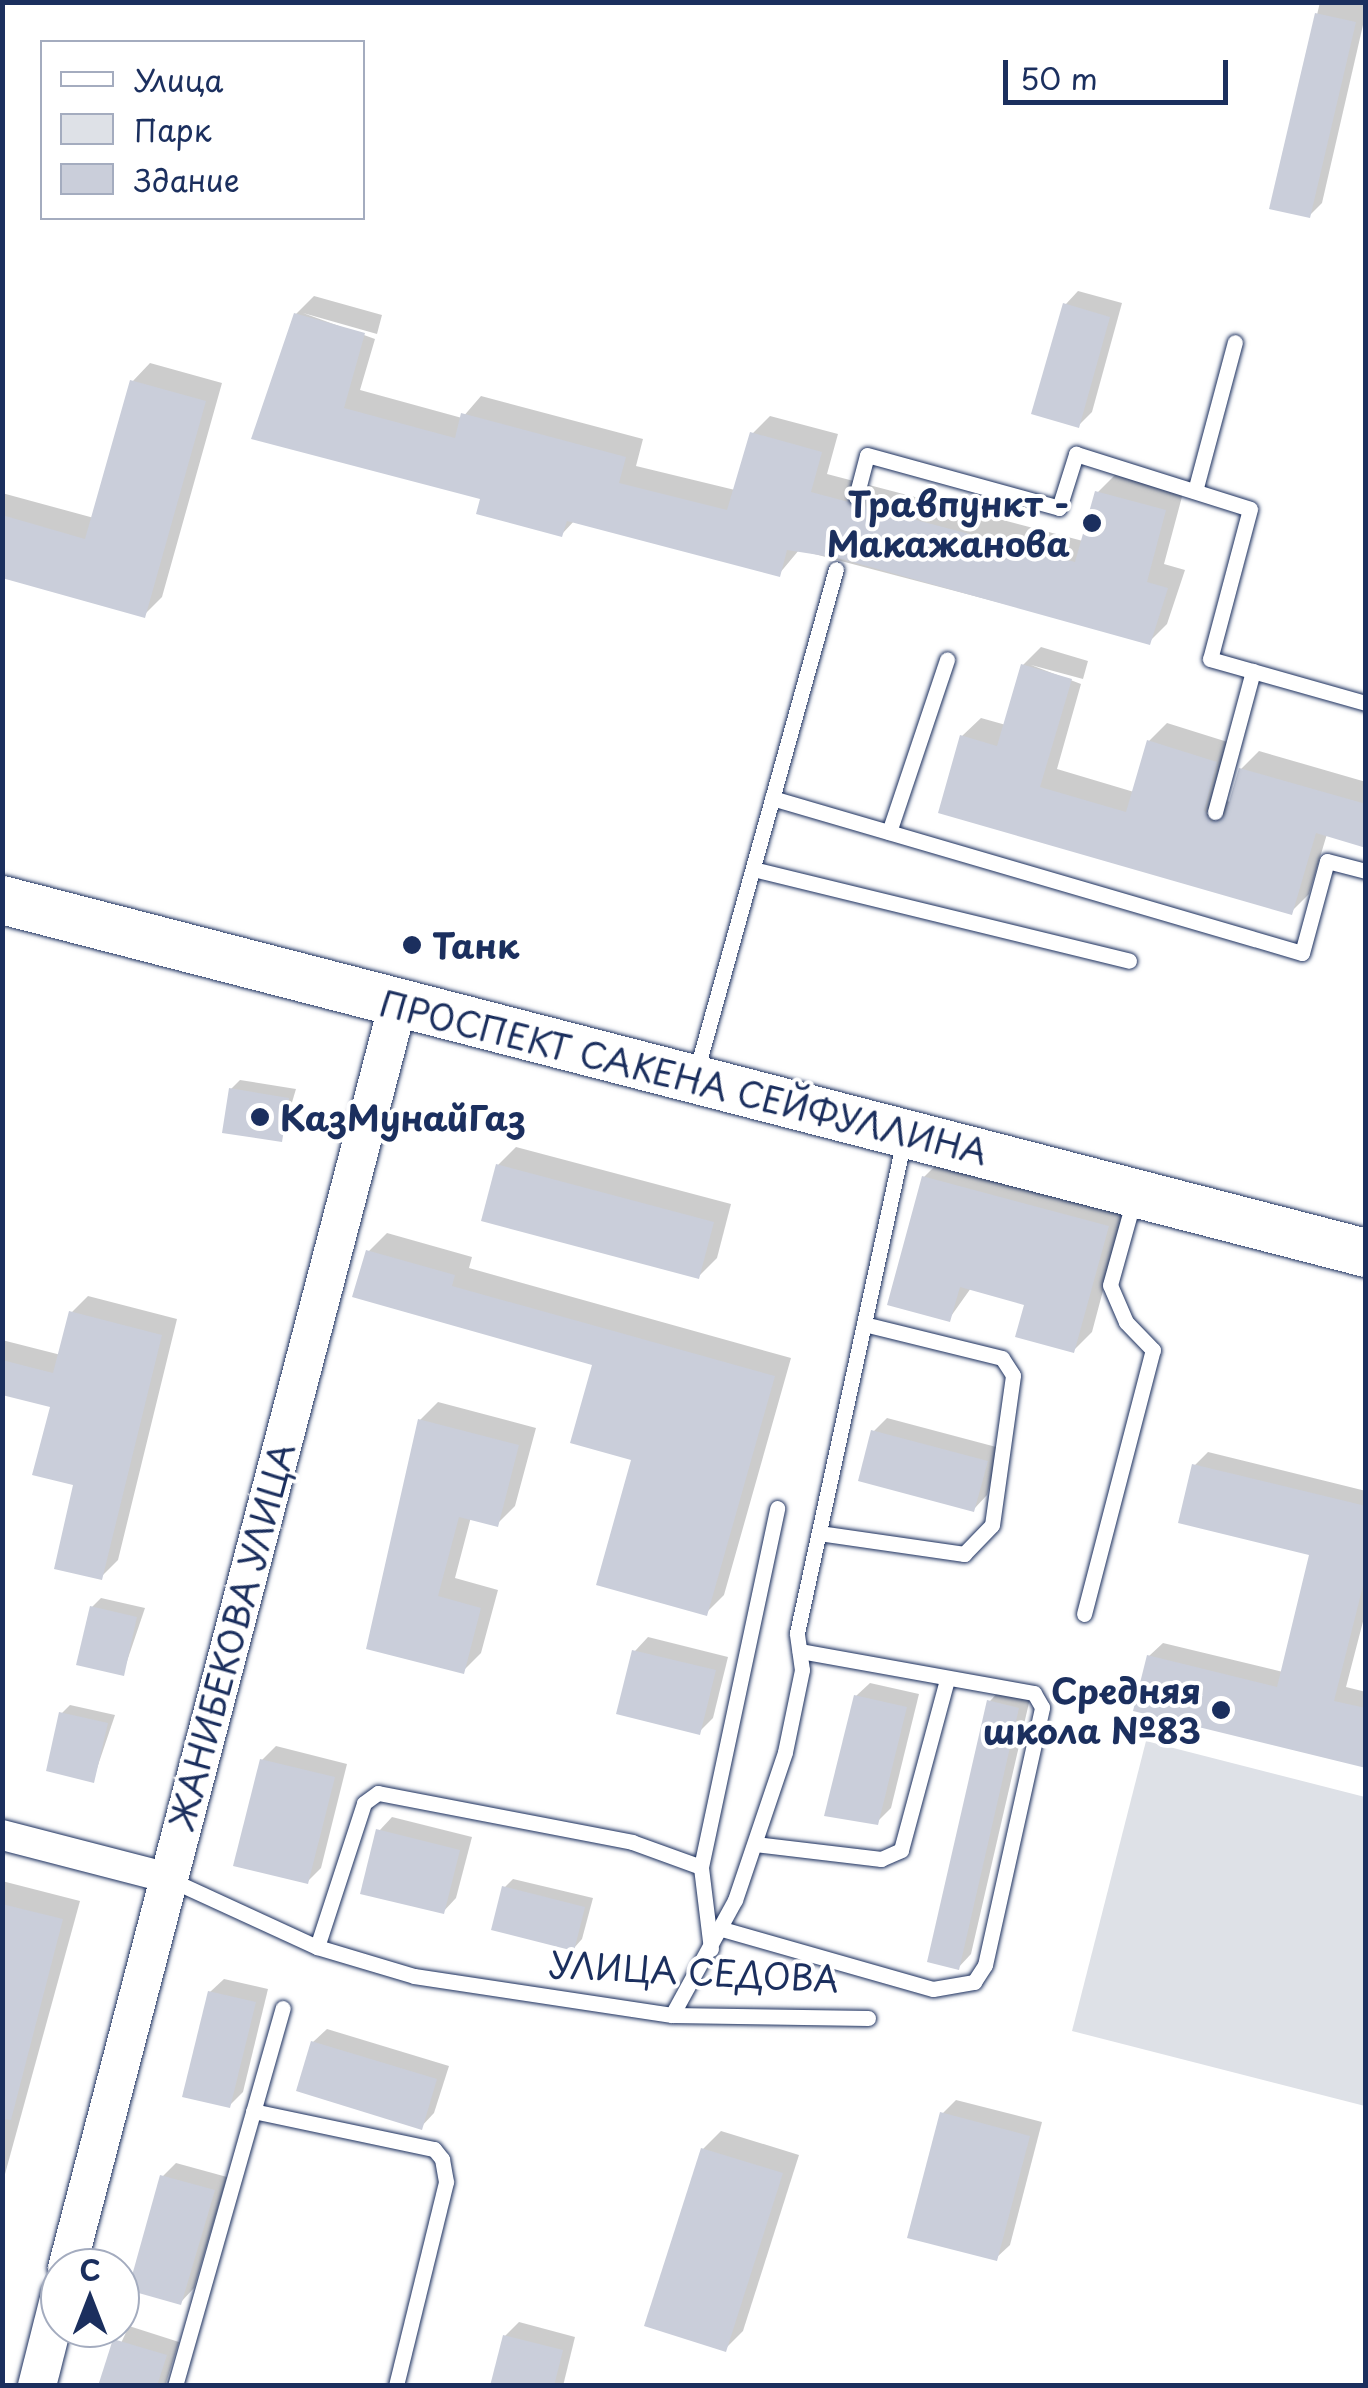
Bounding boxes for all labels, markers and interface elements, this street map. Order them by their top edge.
legend [40,40,365,220]
scale bar [1008,40,1233,102]
text: 50 m [1020,55,1098,100]
text: Улица [134,57,223,102]
text: Парк [134,107,211,152]
text: Здание [134,157,240,202]
place label: Травпункт - Макажанова [827,482,1070,564]
marker: Травпункт - Макажанова [1079,510,1105,536]
place label: Танк [432,924,519,966]
marker: Танк [401,934,423,956]
street label: ПРОСПЕКТ САКЕНА СЕЙФУЛЛИНА [374,981,994,1173]
place label: КазМунайГаз [280,1096,526,1138]
marker: КазМунайГаз [249,1106,271,1128]
street label: ЖАНИБЕКОВА УЛИЦА [159,1438,303,1834]
place label: Средняя школа №83 [981,1669,1201,1751]
marker: Средняя школа №83 [1210,1699,1232,1721]
street label: УЛИЦА СЕДОВА [547,1942,841,2000]
north arrow [40,2248,140,2348]
text: С [79,2248,101,2291]

